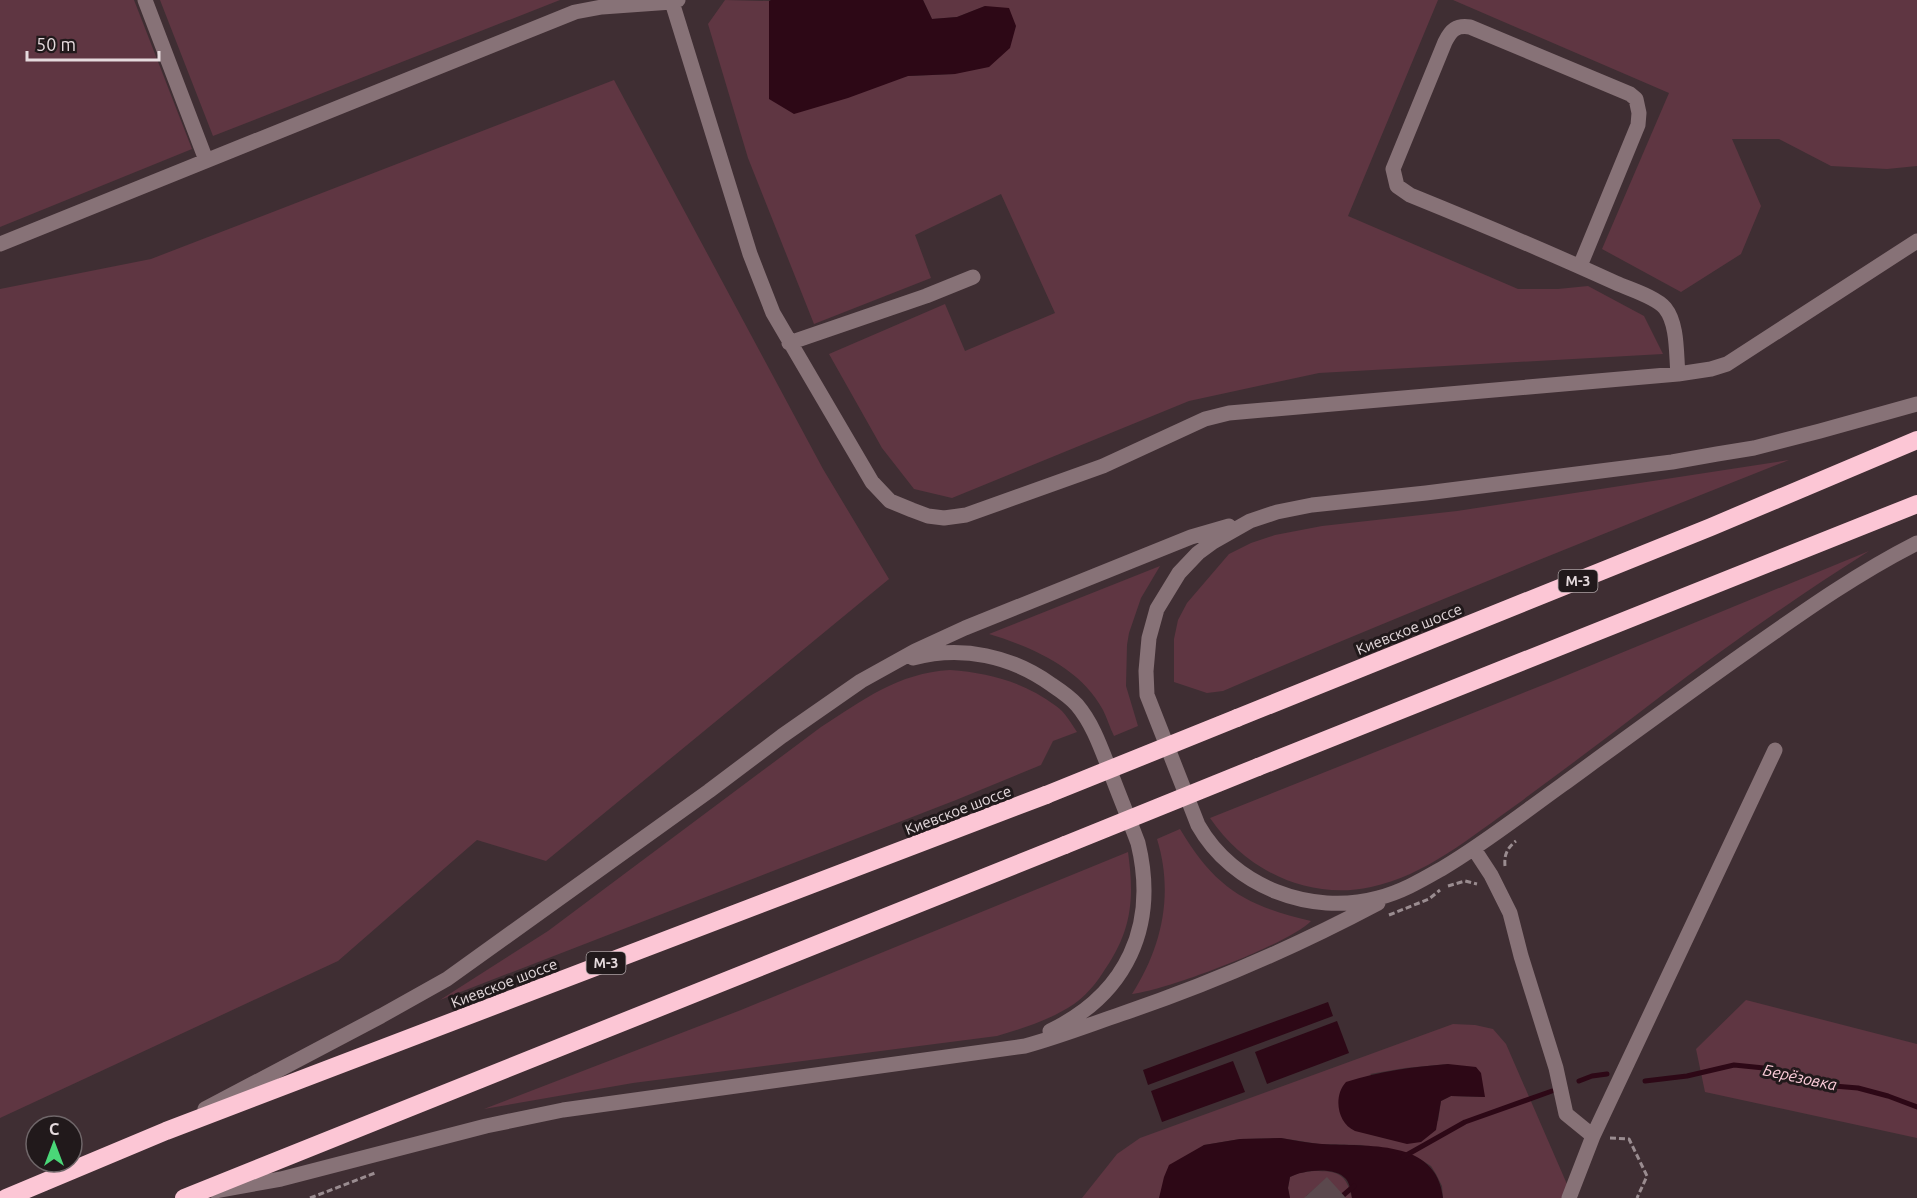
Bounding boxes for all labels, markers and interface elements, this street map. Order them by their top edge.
scale bar [27,24,159,62]
text: 50 m [36,34,76,54]
road number: М-3 [1558,570,1598,592]
street label: Киевское шоссе [1354,600,1464,658]
street label: Киевское шоссе [902,782,1014,838]
road number: М-3 [586,952,626,974]
street label: Киевское шоссе [448,955,560,1011]
water label: Берёзовка [1761,1060,1839,1094]
north arrow [24,1114,84,1174]
text: С [49,1120,59,1138]

